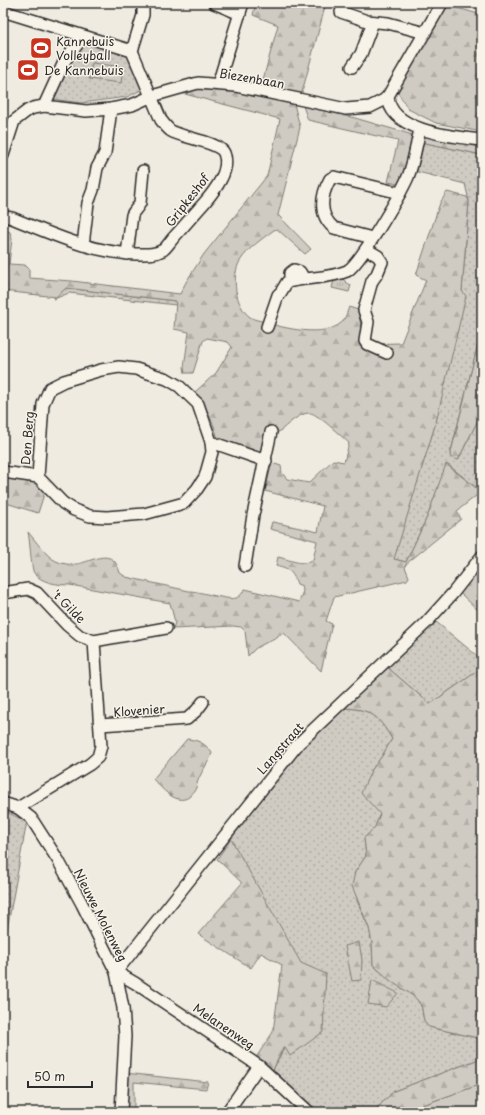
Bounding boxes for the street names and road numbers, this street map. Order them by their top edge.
street label: Biezenbaan [218,63,286,93]
street label: Gripkeshof [161,169,214,230]
street label: Den Berg [16,411,38,465]
street label: 't Gilde [48,585,90,627]
street label: Klovenier [113,699,166,721]
street label: Langstraat [252,718,308,778]
street label: Nieuwe Molenweg [70,865,132,965]
street label: Melanenweg [190,999,258,1053]

